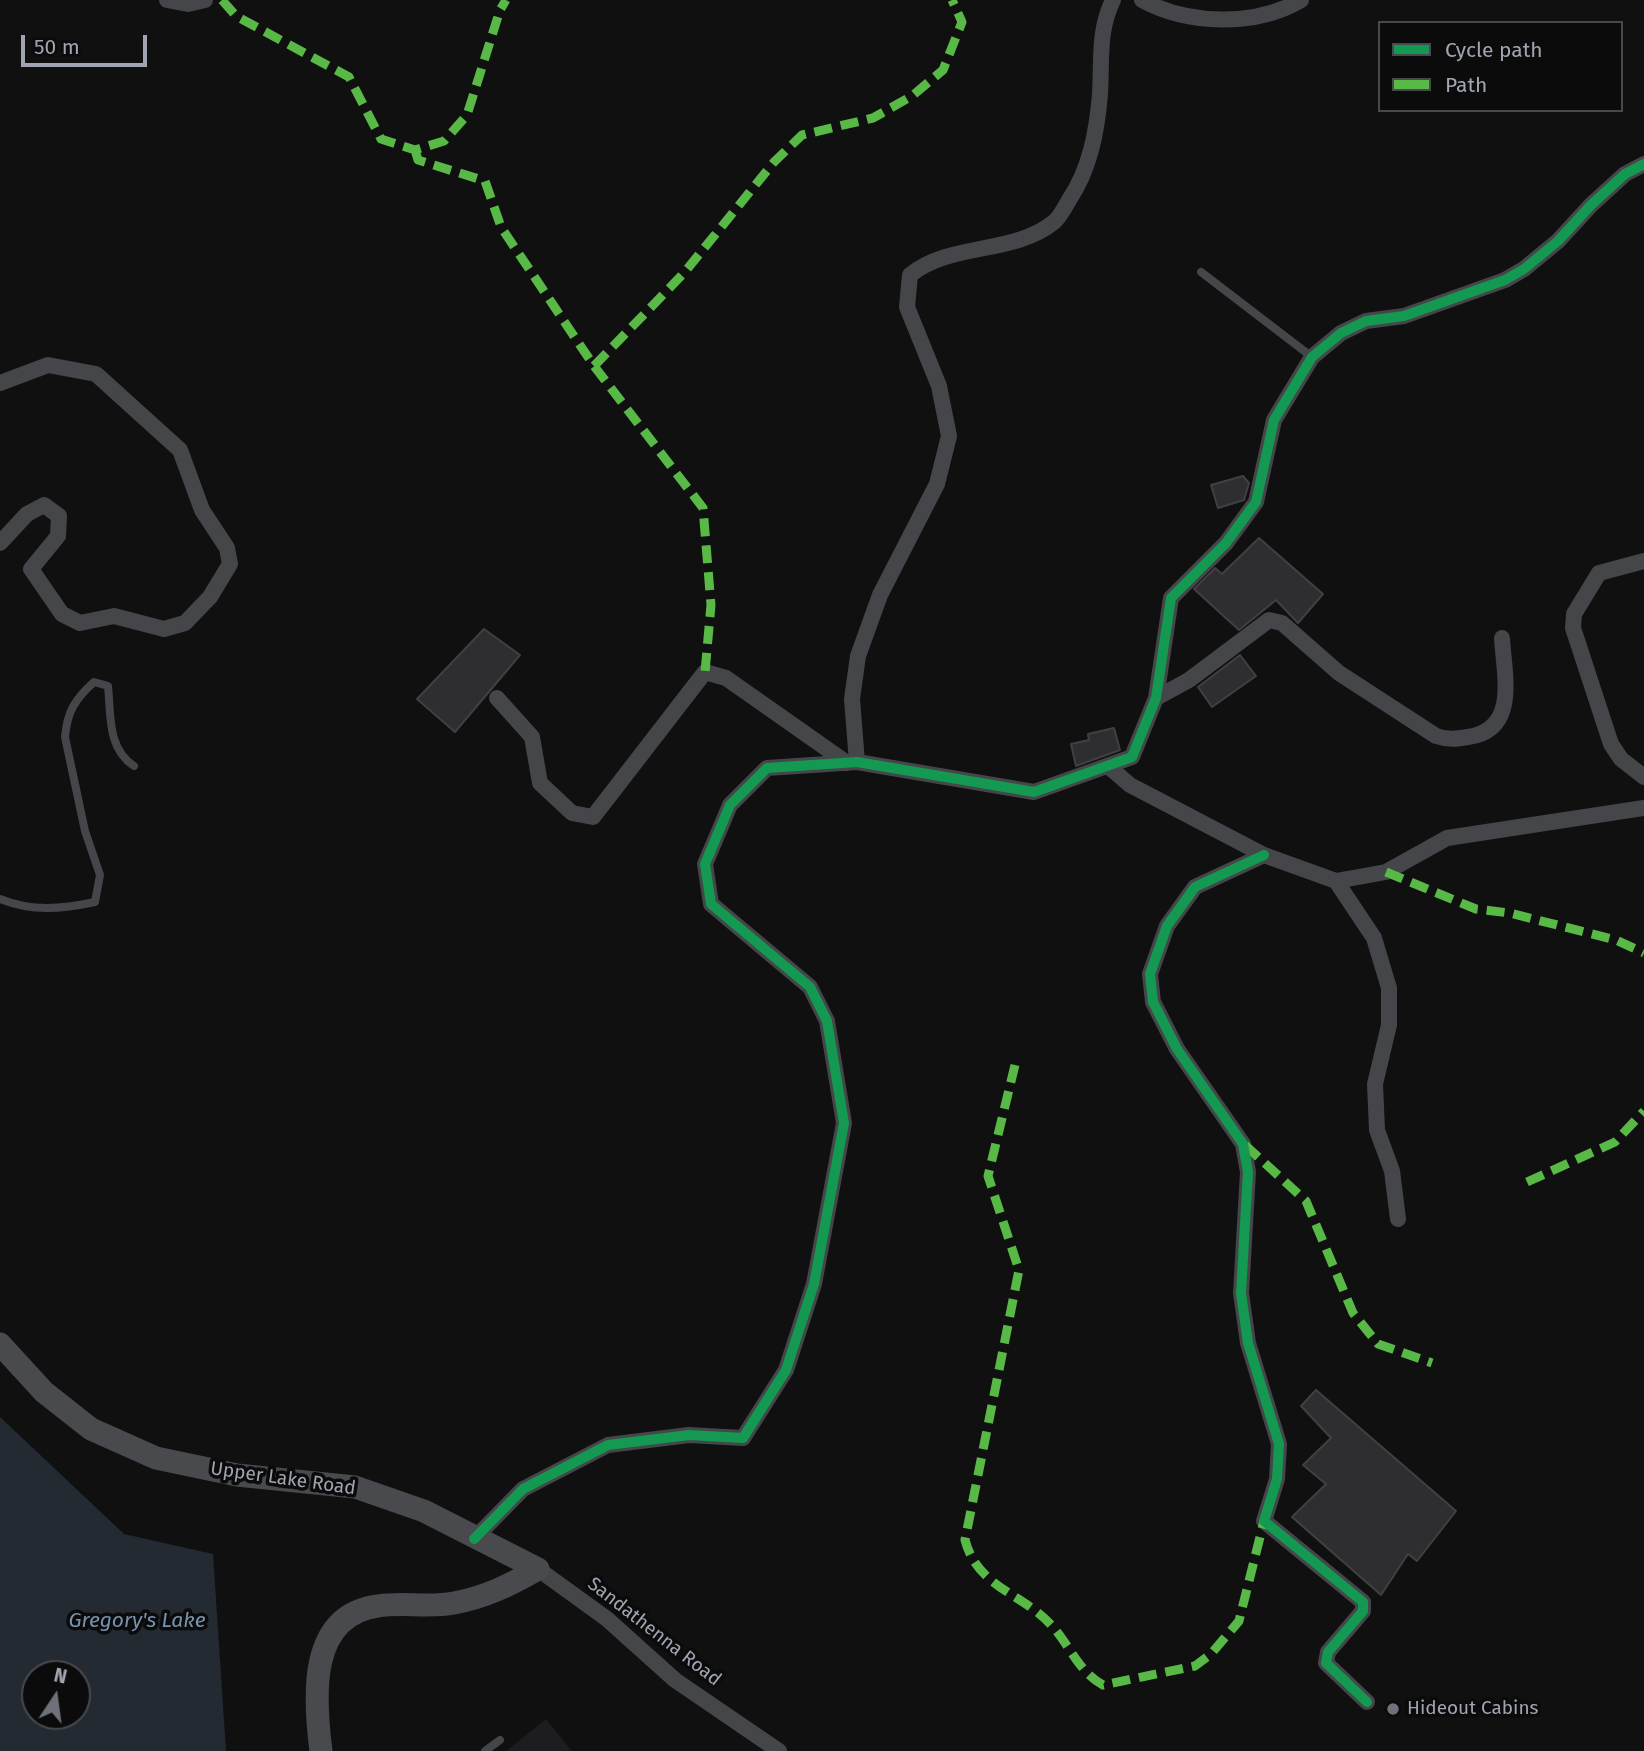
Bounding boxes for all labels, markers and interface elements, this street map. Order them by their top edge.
scale bar [24,21,150,65]
legend [1378,21,1623,112]
text: 50 m [34,34,80,60]
text: Cycle path [1445,37,1543,63]
text: Path [1445,72,1487,98]
street label: Upper Lake Road [209,1458,357,1500]
street label: Sandathenna Road [583,1573,725,1691]
water label: Gregory's Lake [68,1608,206,1634]
north arrow [21,1660,91,1730]
text: N [52,1663,69,1689]
place label: Hideout Cabins [1407,1698,1538,1720]
marker: Hideout Cabins [1385,1701,1401,1717]

